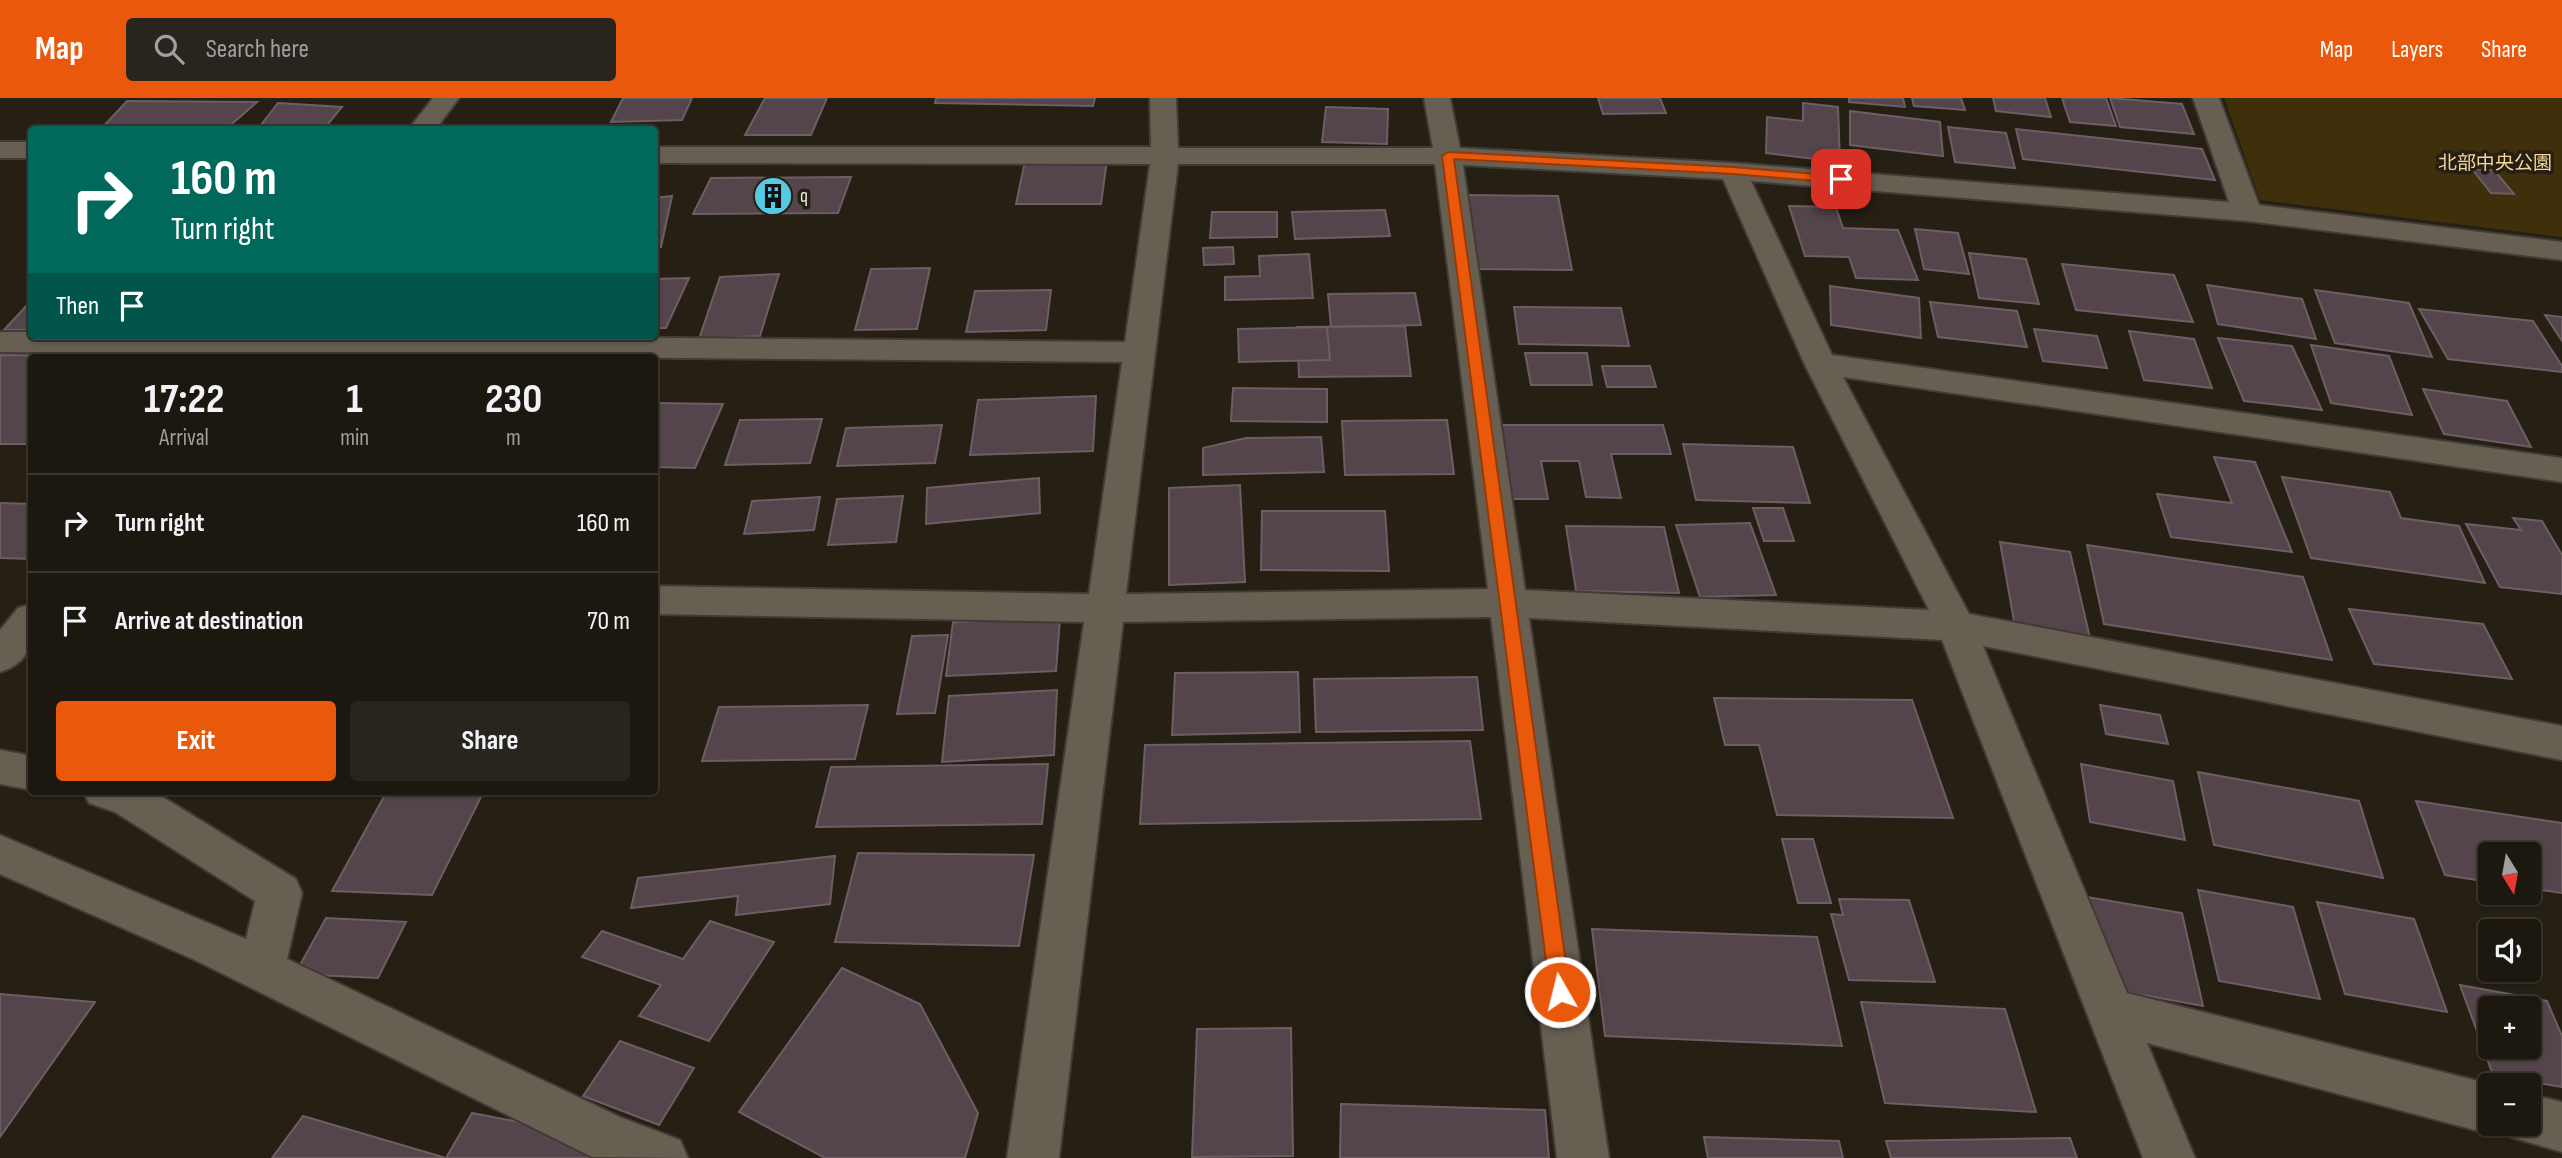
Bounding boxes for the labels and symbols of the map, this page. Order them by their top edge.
pin [1811,149,1871,209]
park label: 北部中央公園 [2438,152,2552,175]
building icon: q [752,175,794,217]
place label: q [800,185,808,208]
north arrow [2478,842,2541,905]
position arrow [1523,955,1597,1029]

